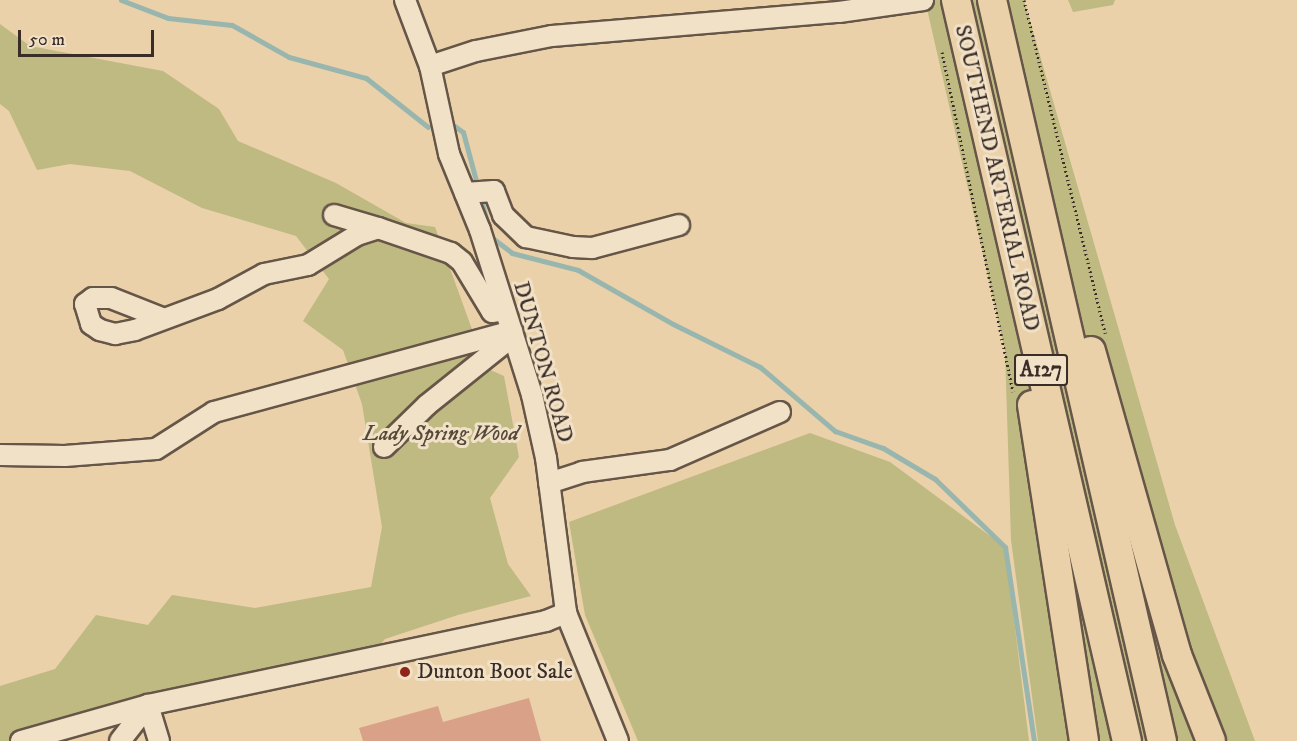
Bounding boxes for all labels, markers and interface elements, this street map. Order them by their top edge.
scale bar [21,18,158,56]
street label: SOUTHEND ARTERIAL ROAD [949,22,1045,334]
text: 50 m [29,29,65,51]
street label: DUNTON ROAD [507,278,579,446]
road number: A127 [1014,352,1068,388]
park label: Lady Spring Wood [363,421,519,447]
place label: Dunton Boot Sale [417,659,573,685]
marker: Dunton Boot Sale [398,665,412,679]

